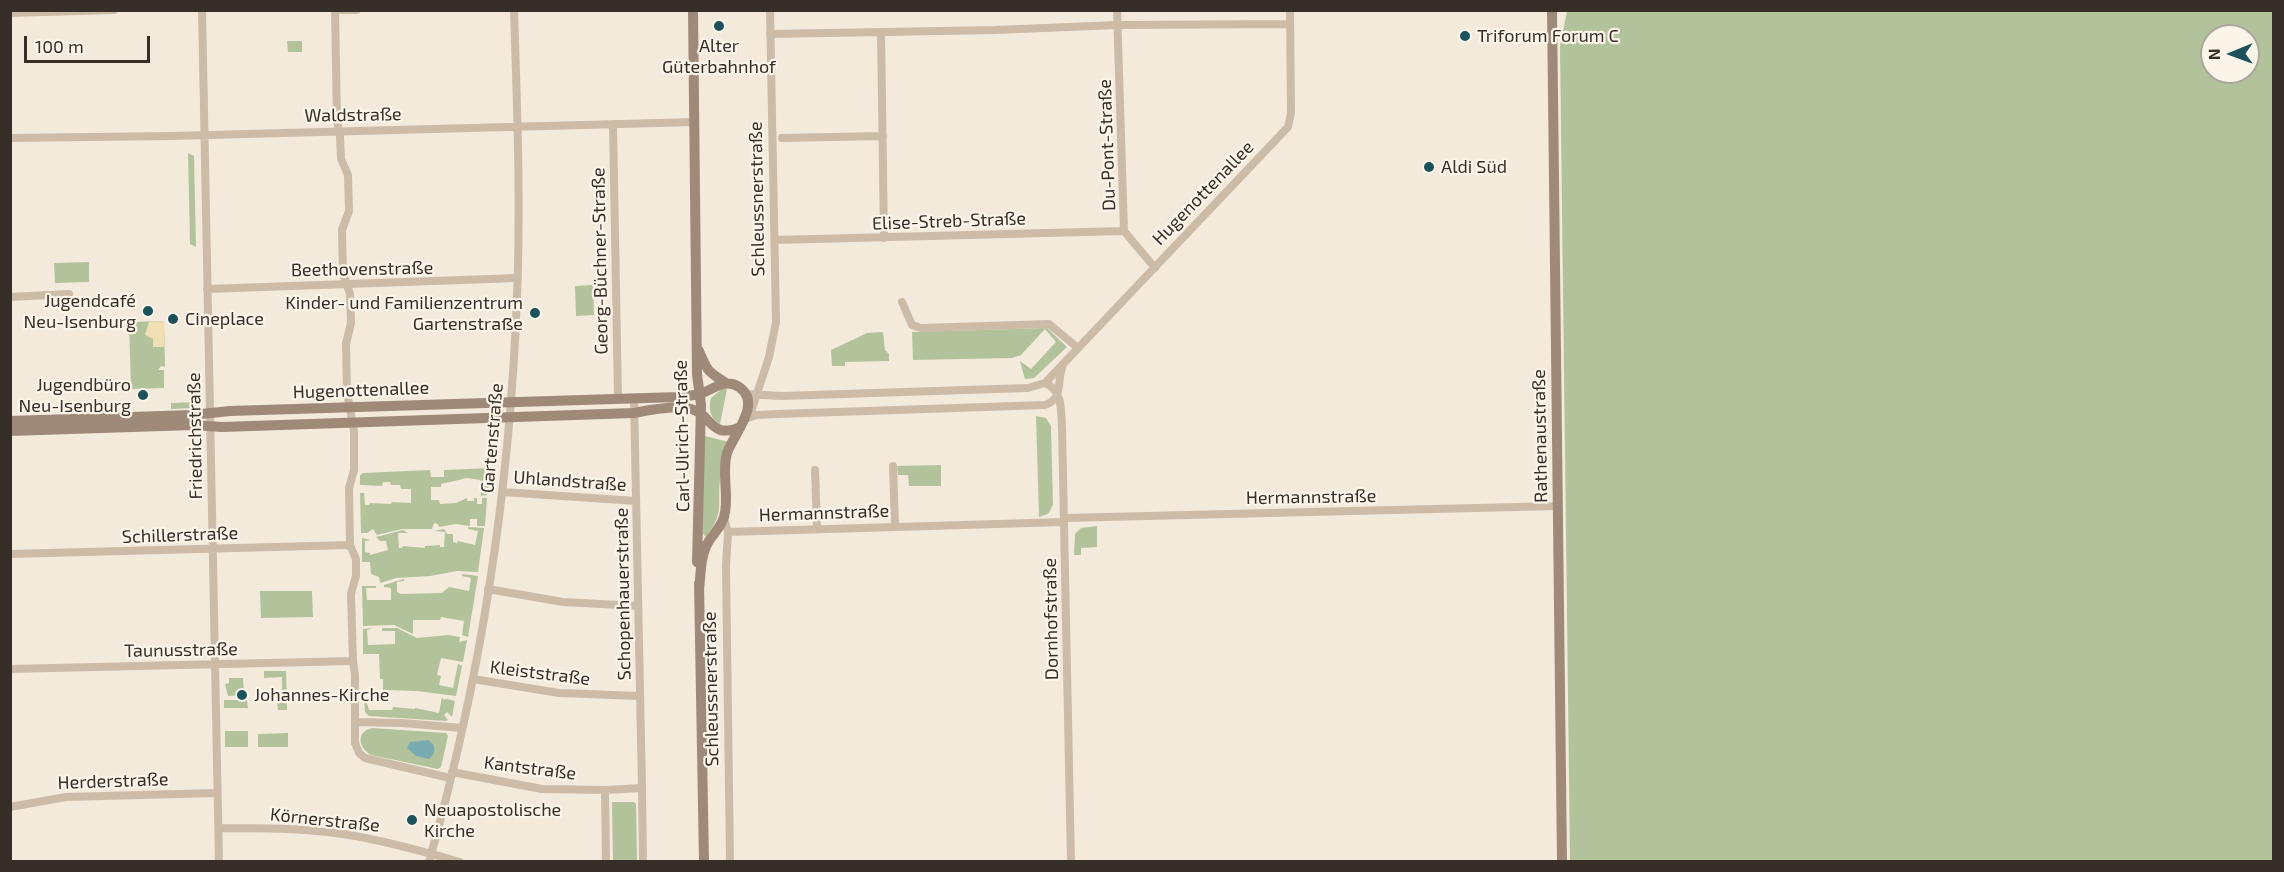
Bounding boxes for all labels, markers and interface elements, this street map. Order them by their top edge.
marker: Alter Güterbahnhof [712,19,726,33]
scale bar [27,24,153,62]
north arrow [2200,24,2260,84]
place label: Triforum Forum C [1477,25,1619,47]
marker: Triforum Forum C [1458,29,1472,43]
text: 100 m [35,35,84,57]
place label: Alter Güterbahnhof [662,35,776,78]
text: N [2204,48,2223,60]
street label: Du-Pont-Straße [1094,79,1120,211]
street label: Waldstraße [304,103,402,127]
street label: Schleussnerstraße [745,121,769,277]
street label: Hugenottenallee [1148,136,1258,250]
place label: Aldi Süd [1441,156,1507,178]
marker: Aldi Süd [1422,160,1436,174]
street label: Georg-Büchner-Straße [588,167,612,355]
street label: Elise-Streb-Straße [872,208,1026,234]
street label: Beethovenstraße [291,257,433,281]
place label: Jugendcafé Neu-Isenburg [24,290,136,332]
place label: Kinder- und Familienzentrum Gartenstraße [285,292,523,334]
marker: Jugendcafé Neu-Isenburg [141,304,155,318]
marker: Kinder- und Familienzentrum Gartenstraße [528,306,542,320]
place label: Cineplace [185,308,264,330]
marker: Cineplace [166,312,180,326]
street label: Carl-Ulrich-Straße [670,360,694,512]
street label: Rathenaustraße [1528,369,1552,503]
street label: Friedrichstraße [183,372,207,500]
place label: Jugendbüro Neu-Isenburg [19,374,131,416]
street label: Hugenottenallee [292,377,430,403]
street label: Gartenstraße [476,382,508,494]
marker: Jugendbüro Neu-Isenburg [136,388,150,402]
street label: Uhlandstraße [513,466,627,496]
street label: Hermannstraße [1246,485,1376,509]
street label: Hermannstraße [758,500,890,526]
street label: Schopenhauerstraße [611,508,635,680]
street label: Schillerstraße [122,522,238,548]
street label: Dornhofstraße [1039,558,1063,680]
street label: Schleussnerstraße [699,611,723,767]
street label: Taunusstraße [124,638,238,662]
street label: Kleiststraße [489,656,591,690]
place label: Johannes-Kirche [254,684,390,706]
marker: Johannes-Kirche [235,688,249,702]
street label: Kantstraße [483,752,577,784]
street label: Herderstraße [57,768,169,794]
place label: Neuapostolische Kirche [424,799,561,842]
street label: Körnerstraße [269,804,381,836]
marker: Neuapostolische Kirche [405,813,419,827]

